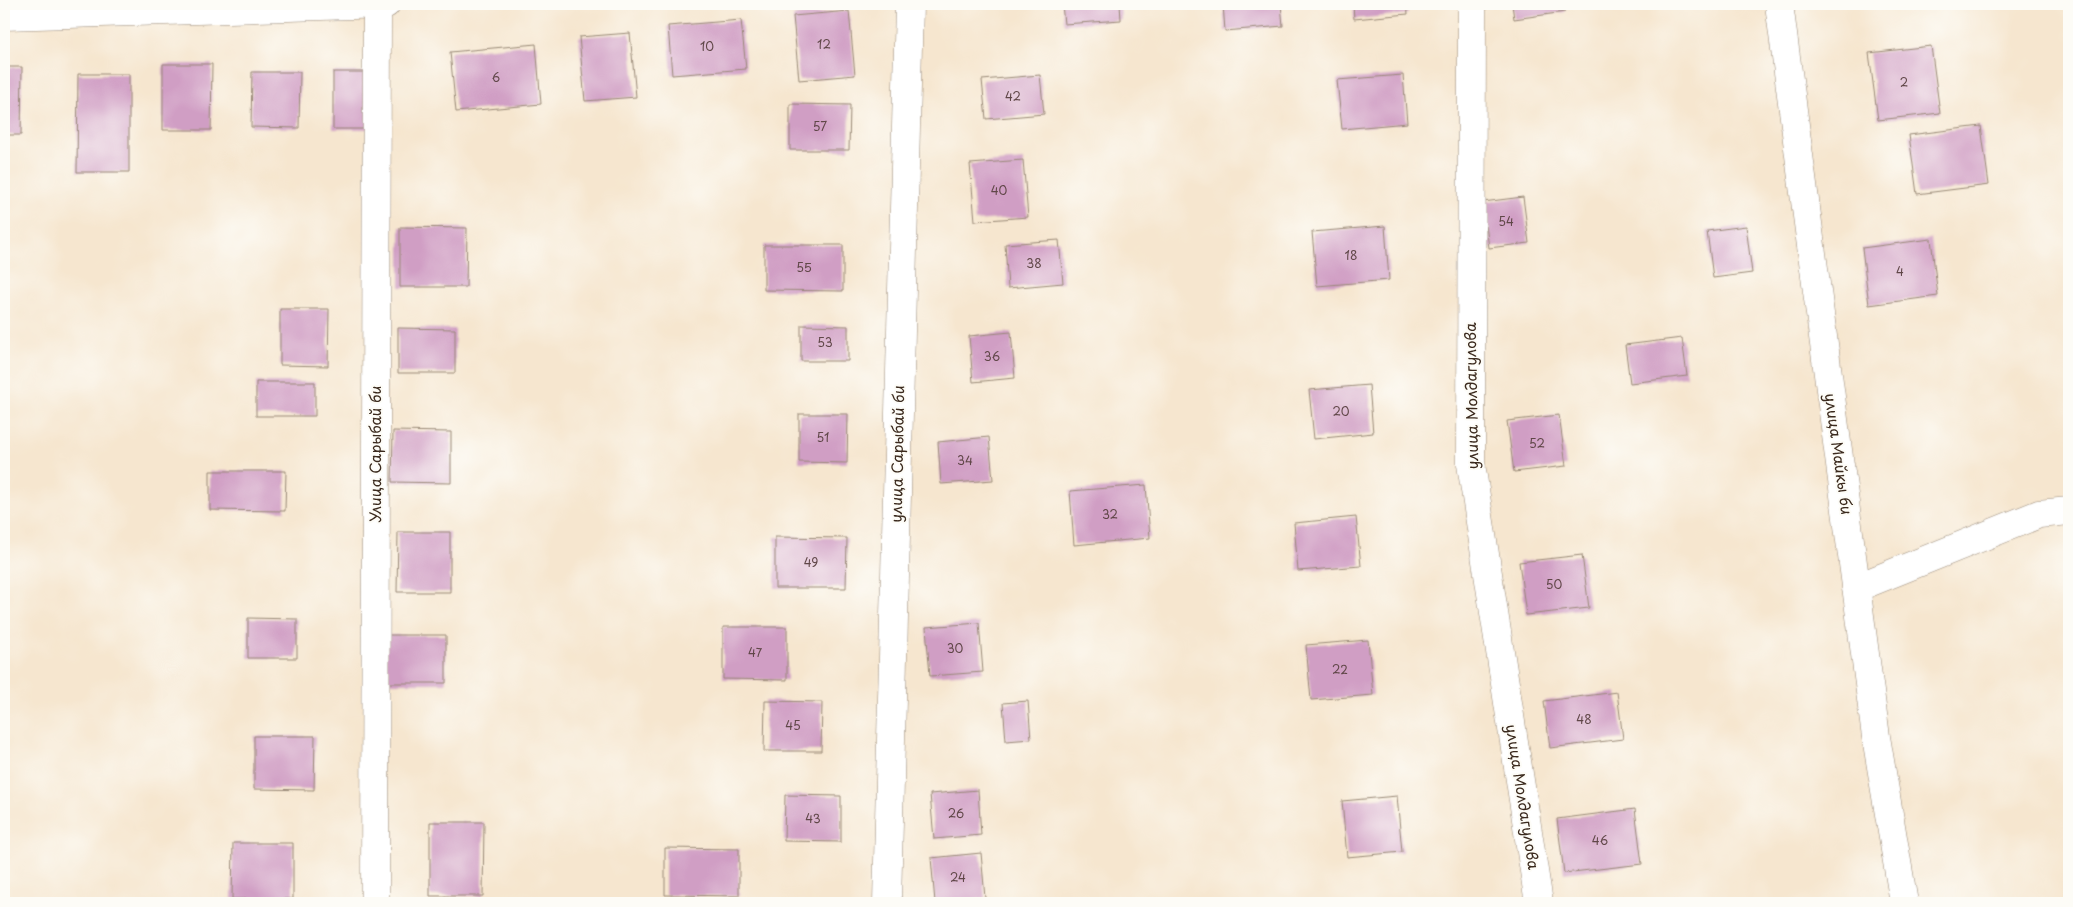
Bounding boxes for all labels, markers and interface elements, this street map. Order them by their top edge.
house number: 12 [817,35,831,53]
house number: 10 [700,37,714,55]
house number: 6 [492,68,500,86]
house number: 2 [1900,73,1908,91]
house number: 42 [1005,87,1021,105]
house number: 57 [813,117,827,135]
house number: 40 [991,181,1008,199]
house number: 54 [1498,212,1514,230]
house number: 18 [1345,246,1357,264]
house number: 38 [1026,254,1042,272]
house number: 55 [796,258,812,276]
house number: 4 [1896,262,1904,280]
street label: улица Молдагулова [1458,322,1483,470]
house number: 53 [817,333,833,351]
house number: 36 [984,347,1000,365]
street label: улица Сарыбай би [884,385,909,523]
street label: Улица Сарыбай би [363,386,386,522]
street label: улица Майкы би [1820,392,1859,516]
house number: 20 [1332,402,1350,420]
house number: 51 [817,428,829,446]
house number: 52 [1529,434,1545,452]
house number: 34 [957,451,973,469]
house number: 32 [1102,505,1118,523]
house number: 49 [804,553,818,571]
house number: 50 [1546,575,1562,593]
house number: 30 [947,639,964,657]
house number: 47 [748,643,763,661]
house number: 22 [1332,660,1348,678]
house number: 48 [1576,710,1592,728]
house number: 45 [785,716,801,734]
street label: улица Молдагулова [1501,722,1546,872]
house number: 26 [948,804,964,822]
house number: 43 [805,809,821,827]
house number: 46 [1592,831,1608,849]
house number: 24 [950,868,966,886]

